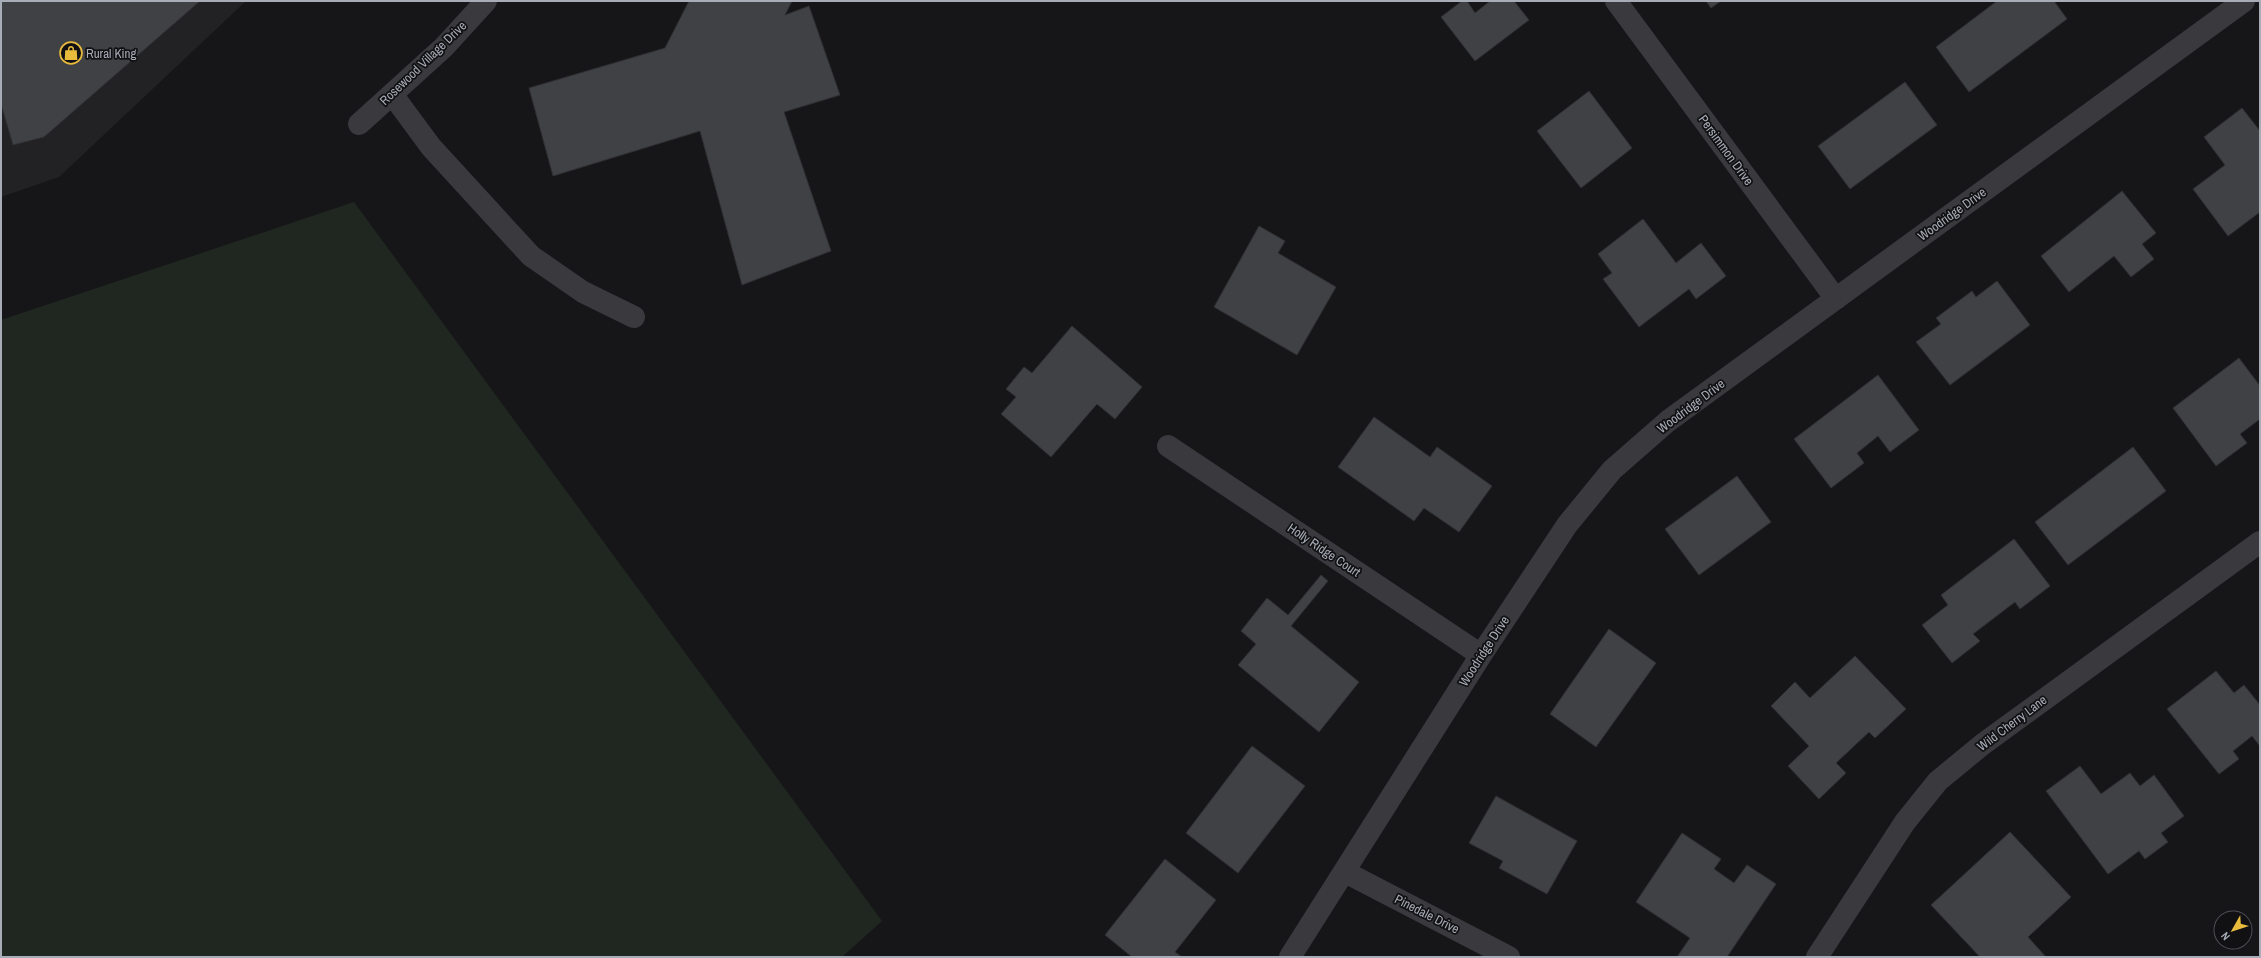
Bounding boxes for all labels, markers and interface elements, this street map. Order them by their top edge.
street label: Rosewood Village Drive [376,17,470,109]
shop icon: Rural King [58,40,84,66]
place label: Rural King [86,45,136,62]
street label: Persimmon Drive [1695,111,1757,189]
street label: Woodridge Drive [1914,183,1990,245]
street label: Woodridge Drive [1654,375,1728,437]
street label: Holly Ridge Court [1284,519,1364,581]
street label: Woodridge Drive [1455,613,1513,689]
street label: Wild Cherry Lane [1974,691,2050,755]
street label: Pinedale Drive [1392,890,1462,938]
north arrow [2213,910,2253,950]
text: N [2218,929,2233,943]

